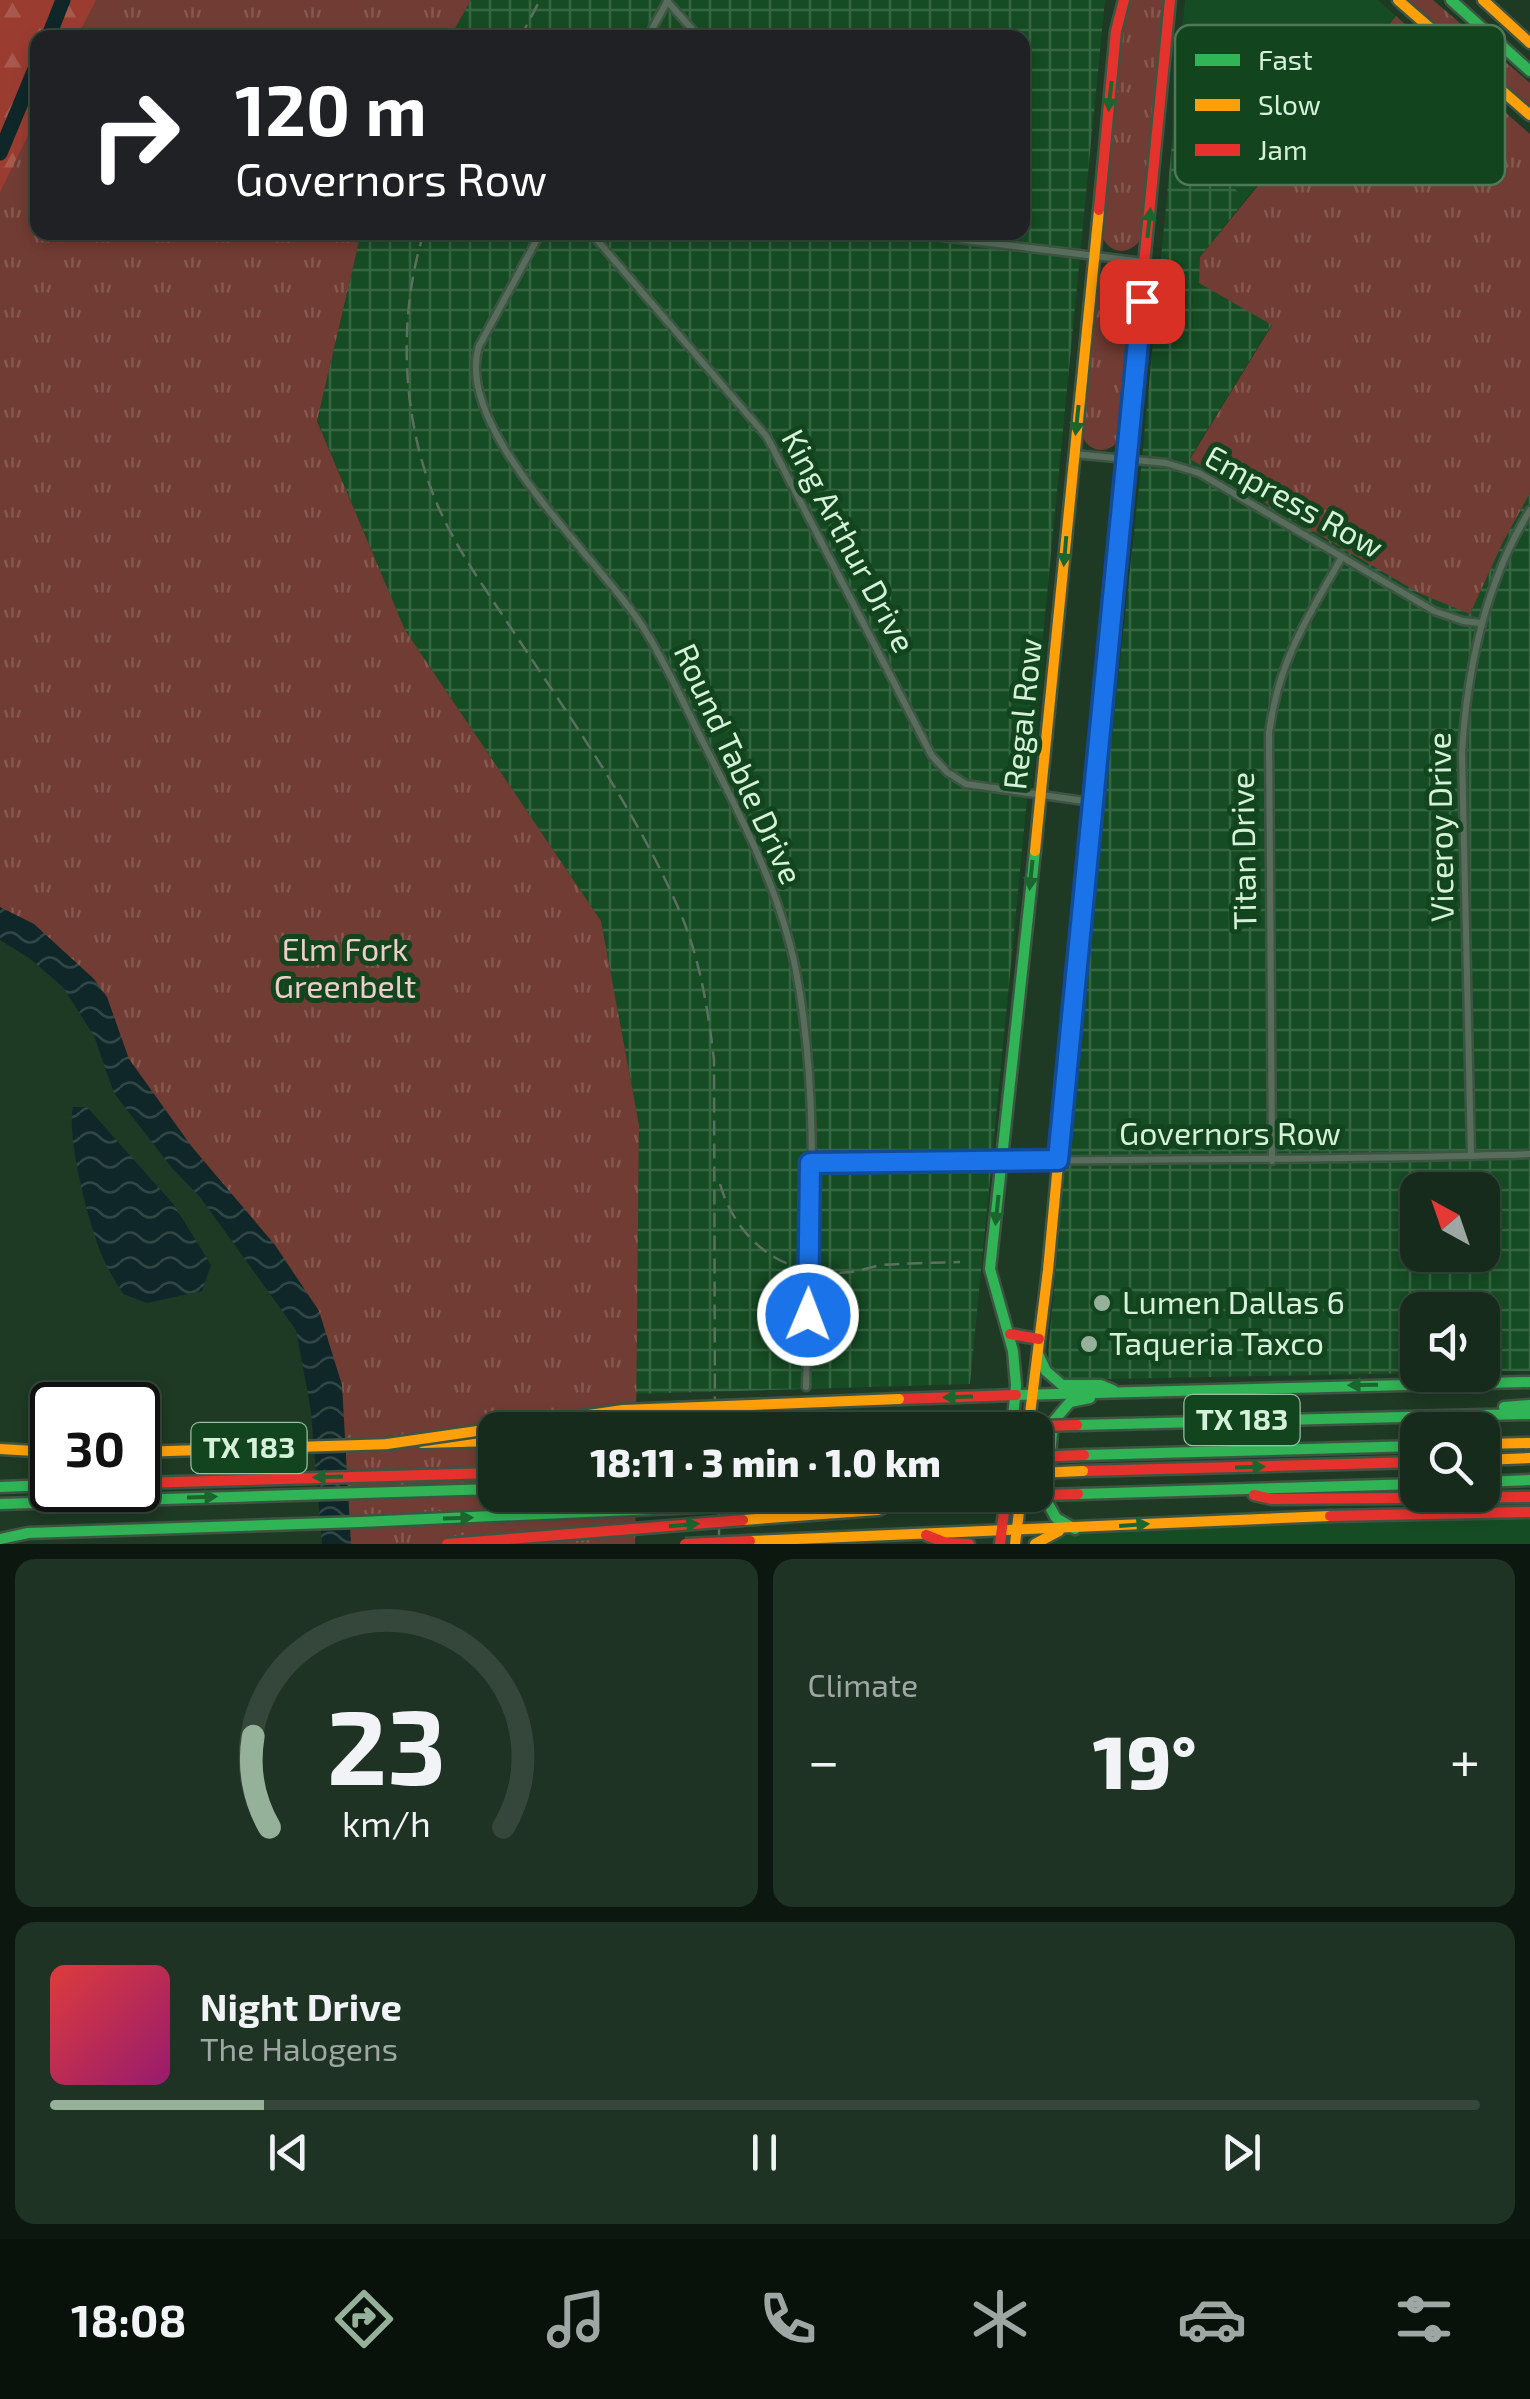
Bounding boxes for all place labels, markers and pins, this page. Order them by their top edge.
pin [1100,259,1185,344]
place label: Lumen Dallas 6 [1122,1282,1345,1320]
marker: Lumen Dallas 6 [1091,1292,1113,1314]
place label: Taqueria Taxco [1109,1323,1324,1361]
marker: Taqueria Taxco [1078,1333,1100,1355]

